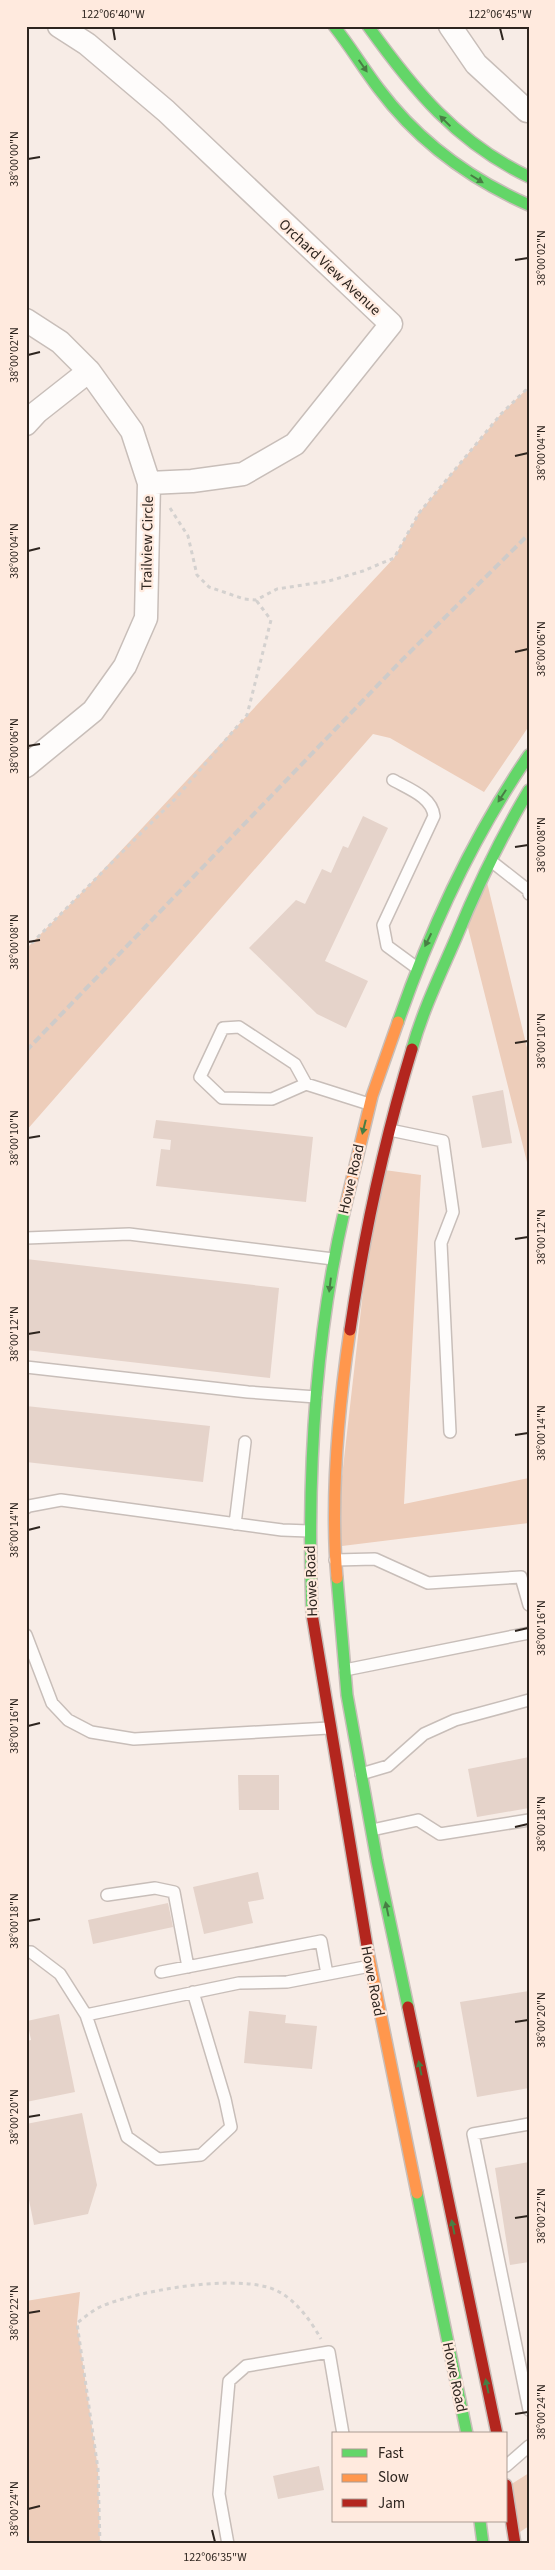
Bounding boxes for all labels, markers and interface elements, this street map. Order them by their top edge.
text: 122°06'40"W [81,6,145,23]
text: 122°06'45"W [468,6,532,23]
one-way arrow [358,59,368,73]
one-way arrow [439,116,451,128]
text: 38°00'00"N [6,131,23,187]
one-way arrow [471,175,484,184]
street label: Orchard View Avenue [274,214,385,320]
text: 38°00'02"N [533,230,550,286]
text: 38°00'02"N [6,327,23,383]
text: 38°00'04"N [533,425,550,481]
street label: Trailview Circle [136,495,159,591]
text: 38°00'04"N [6,523,23,579]
text: 38°00'06"N [533,621,550,677]
text: 38°00'06"N [6,718,23,774]
one-way arrow [497,789,506,802]
text: 38°00'08"N [533,817,550,873]
text: 38°00'08"N [6,914,23,970]
one-way arrow [424,933,432,947]
text: 38°00'10"N [533,1013,550,1069]
text: 38°00'10"N [6,1110,23,1166]
one-way arrow [360,1119,368,1134]
street label: Howe Road [333,1142,370,1216]
text: 38°00'12"N [533,1209,550,1265]
one-way arrow [326,1278,334,1294]
text: 38°00'12"N [6,1306,23,1362]
text: 38°00'14"N [533,1405,550,1461]
text: 38°00'14"N [6,1502,23,1558]
street label: Howe Road [300,1545,323,1617]
text: 38°00'16"N [533,1600,550,1656]
text: 38°00'16"N [6,1698,23,1754]
text: 38°00'18"N [533,1796,550,1852]
text: 38°00'18"N [6,1893,23,1949]
one-way arrow [383,1901,391,1916]
street label: Howe Road [355,1944,390,2018]
text: 38°00'20"N [533,1992,550,2048]
one-way arrow [416,2060,424,2075]
text: 38°00'20"N [6,2089,23,2145]
text: 38°00'22"N [533,2188,550,2244]
one-way arrow [449,2219,457,2235]
text: 38°00'22"N [6,2285,23,2341]
street label: Howe Road [437,2340,472,2414]
one-way arrow [482,2378,490,2394]
text: 38°00'24"N [533,2384,550,2440]
legend [332,2432,508,2522]
text: Fast [378,2443,404,2464]
text: Slow [378,2467,409,2488]
text: 38°00'24"N [6,2481,23,2537]
text: Jam [378,2493,405,2514]
text: 122°06'35"W [183,2549,247,2566]

